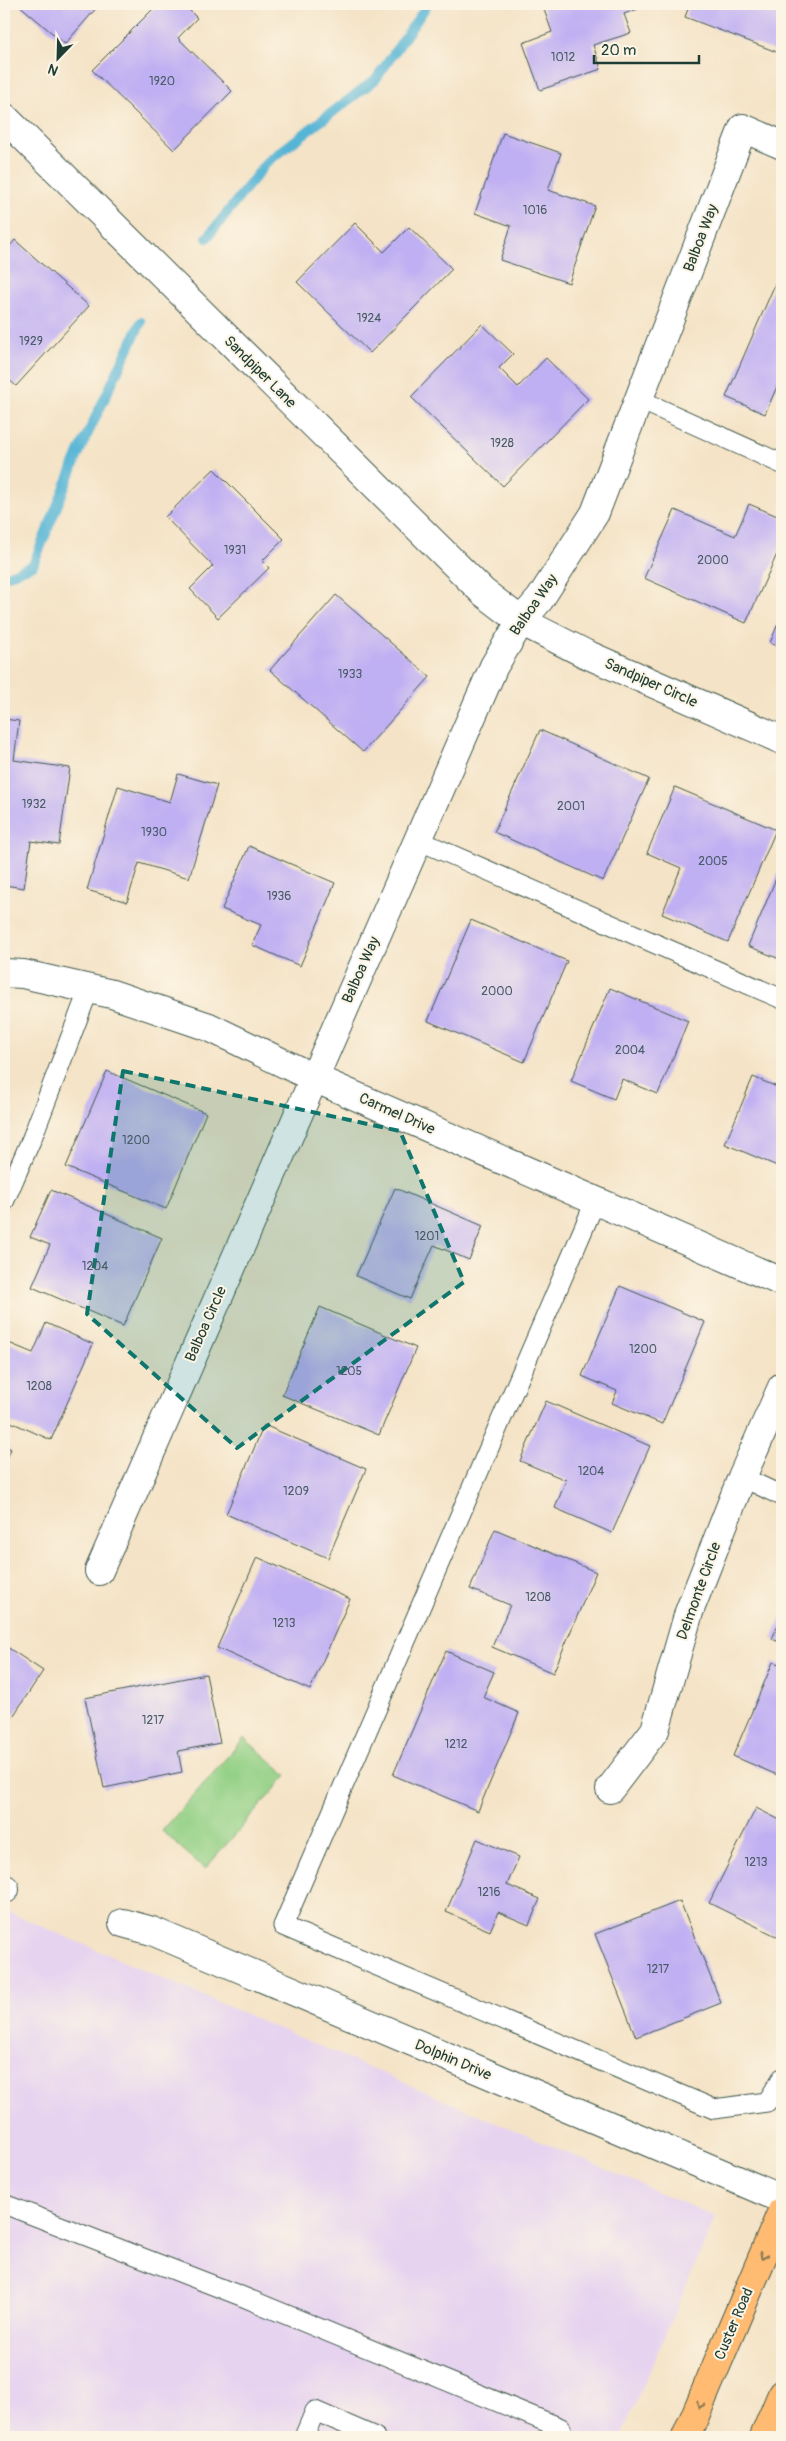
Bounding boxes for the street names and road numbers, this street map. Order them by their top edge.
street label: Balboa Way [679,201,723,274]
street label: Sandpiper Lane [220,332,301,413]
street label: Balboa Way [506,570,562,639]
street label: Sandpiper Circle [602,654,701,712]
street label: Balboa Way [338,933,384,1006]
street label: Carmel Drive [356,1089,438,1139]
street label: Balboa Circle [181,1283,231,1365]
street label: Delmonte Circle [673,1539,726,1642]
street label: Dolphin Drive [412,2035,495,2085]
street label: Custer Road [710,2285,758,2363]

